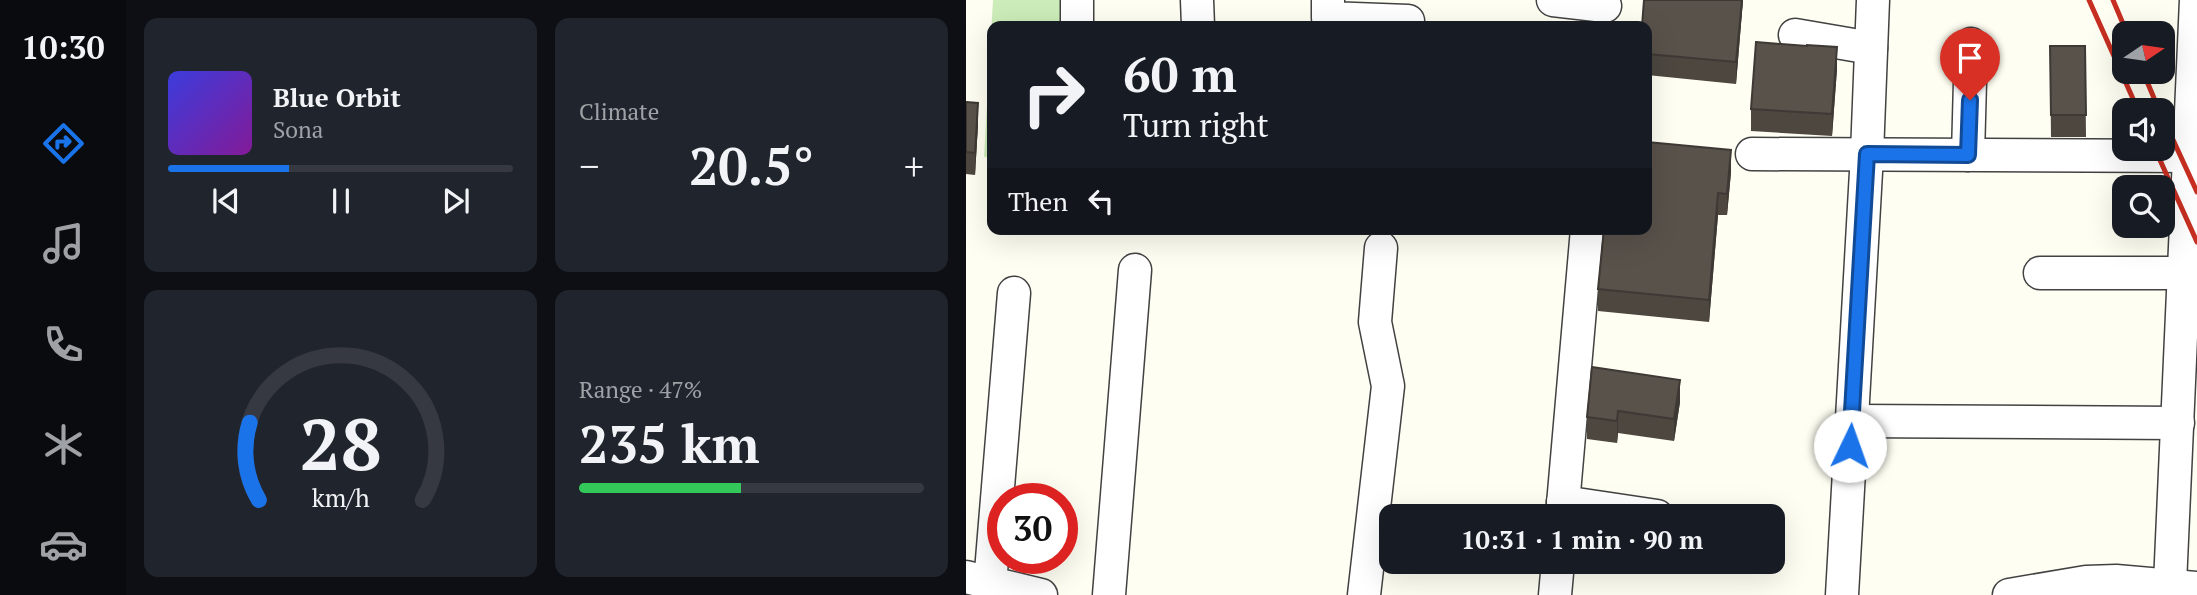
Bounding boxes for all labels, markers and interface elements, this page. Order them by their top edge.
north arrow [2112,21,2175,84]
map controls [2112,21,2175,238]
text: 10:30 [21,26,105,68]
pin [1940,28,2000,100]
icon: arrive [1951,39,1989,77]
text: 60 m [1123,41,1237,106]
icon: right [1008,49,1099,140]
text: Blue Orbit [273,80,401,114]
text: Climate [579,96,659,127]
button: sound [2112,98,2175,161]
text: Turn right [1123,104,1269,146]
text: Sona [273,114,323,145]
icon: directions [39,119,88,168]
text: 20.5° [689,131,814,200]
text: − [579,141,599,191]
text: + [904,141,924,191]
button: search [2112,175,2175,238]
icon: previous [207,182,245,220]
icon: pause [322,182,360,220]
icon: next [437,182,475,220]
icon: left [1082,182,1120,220]
text: Then [1008,184,1068,218]
icon: music [39,219,88,268]
icon: phone [39,320,88,369]
text: Range · 47% [579,374,702,405]
text: 28 [299,394,382,491]
text: 235 km [579,409,760,478]
position arrow [1813,409,1887,483]
icon: climate [39,420,88,469]
text: km/h [312,480,370,513]
speed limit sign: 30 [987,483,1078,574]
icon: car [39,520,88,569]
text: 10:31 · 1 min · 90 m [1461,522,1703,556]

